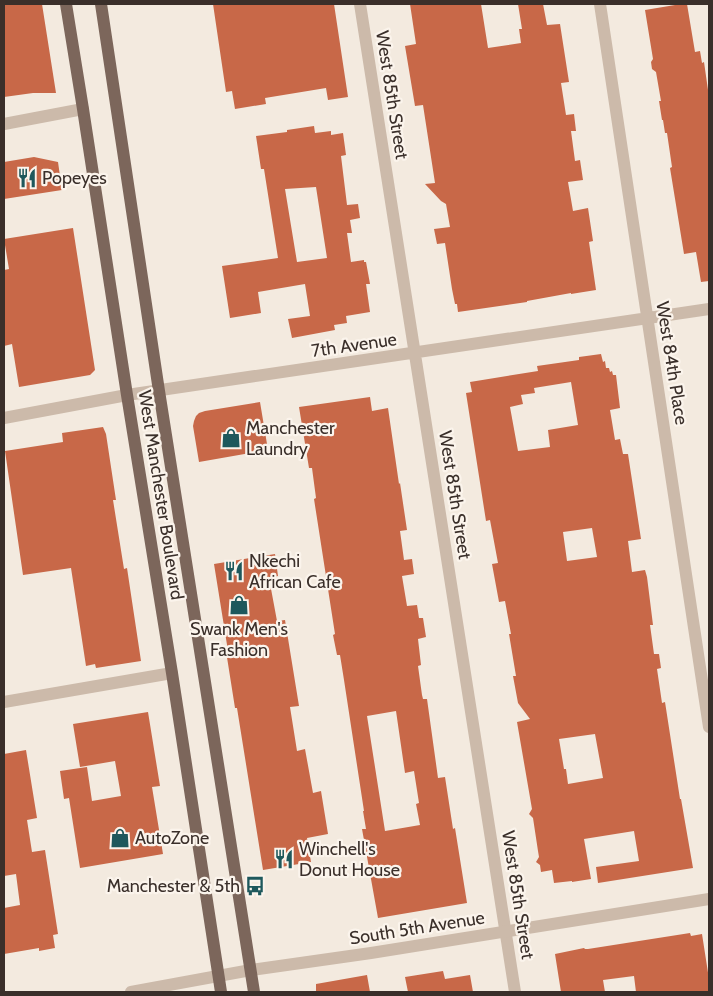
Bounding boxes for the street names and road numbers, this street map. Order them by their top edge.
street label: West 85th Street [371,29,413,161]
street label: West 84th Place [651,300,693,426]
street label: 7th Avenue [310,328,398,362]
street label: West Manchester Boulevard [134,389,188,601]
street label: West 85th Street [434,429,476,561]
street label: West 85th Street [497,829,539,961]
street label: South 5th Avenue [348,906,486,950]

